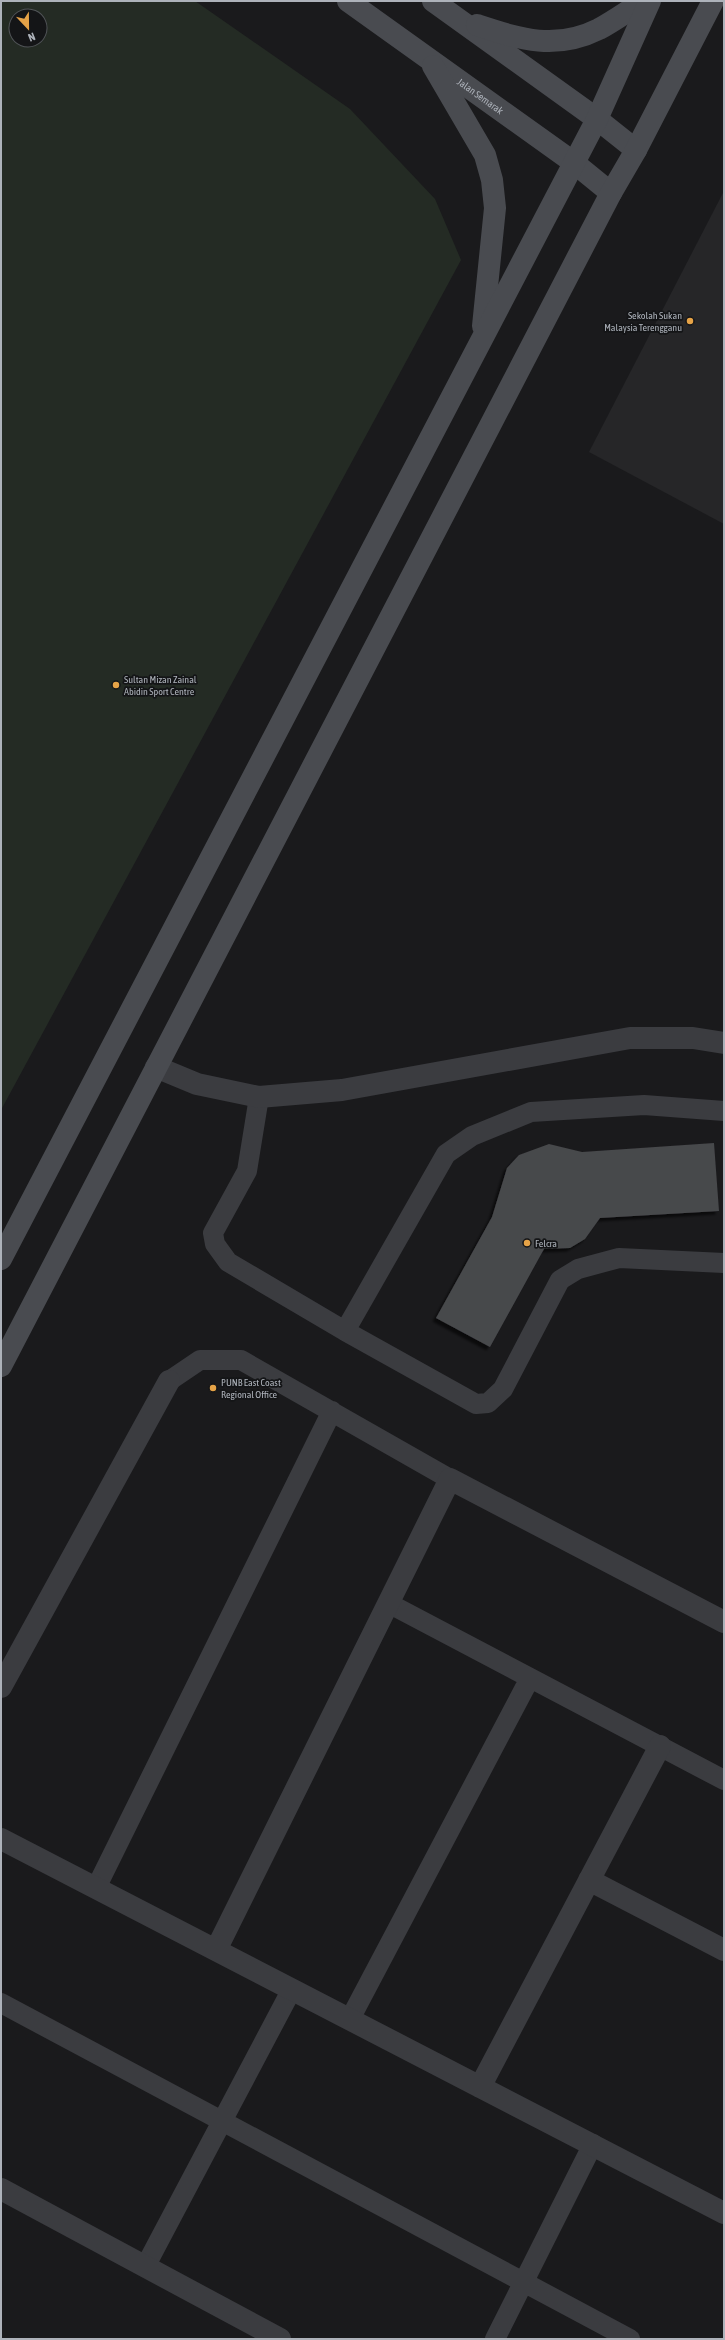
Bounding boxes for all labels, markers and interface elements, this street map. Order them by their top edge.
north arrow [8,8,48,48]
text: N [26,30,37,44]
street label: Jalan Semarak [455,76,506,116]
place label: Sekolah Sukan Malaysia Terengganu [604,310,682,333]
marker: Sekolah Sukan Malaysia Terengganu [685,316,695,326]
place label: Sultan Mizan Zainal Abidin Sport Centre [124,674,197,697]
marker: Sultan Mizan Zainal Abidin Sport Centre [111,680,121,690]
marker: Felcra [522,1238,532,1248]
place label: Felcra [535,1238,557,1249]
place label: PUNB East Coast Regional Office [221,1377,281,1400]
marker: PUNB East Coast Regional Office [208,1383,218,1393]

